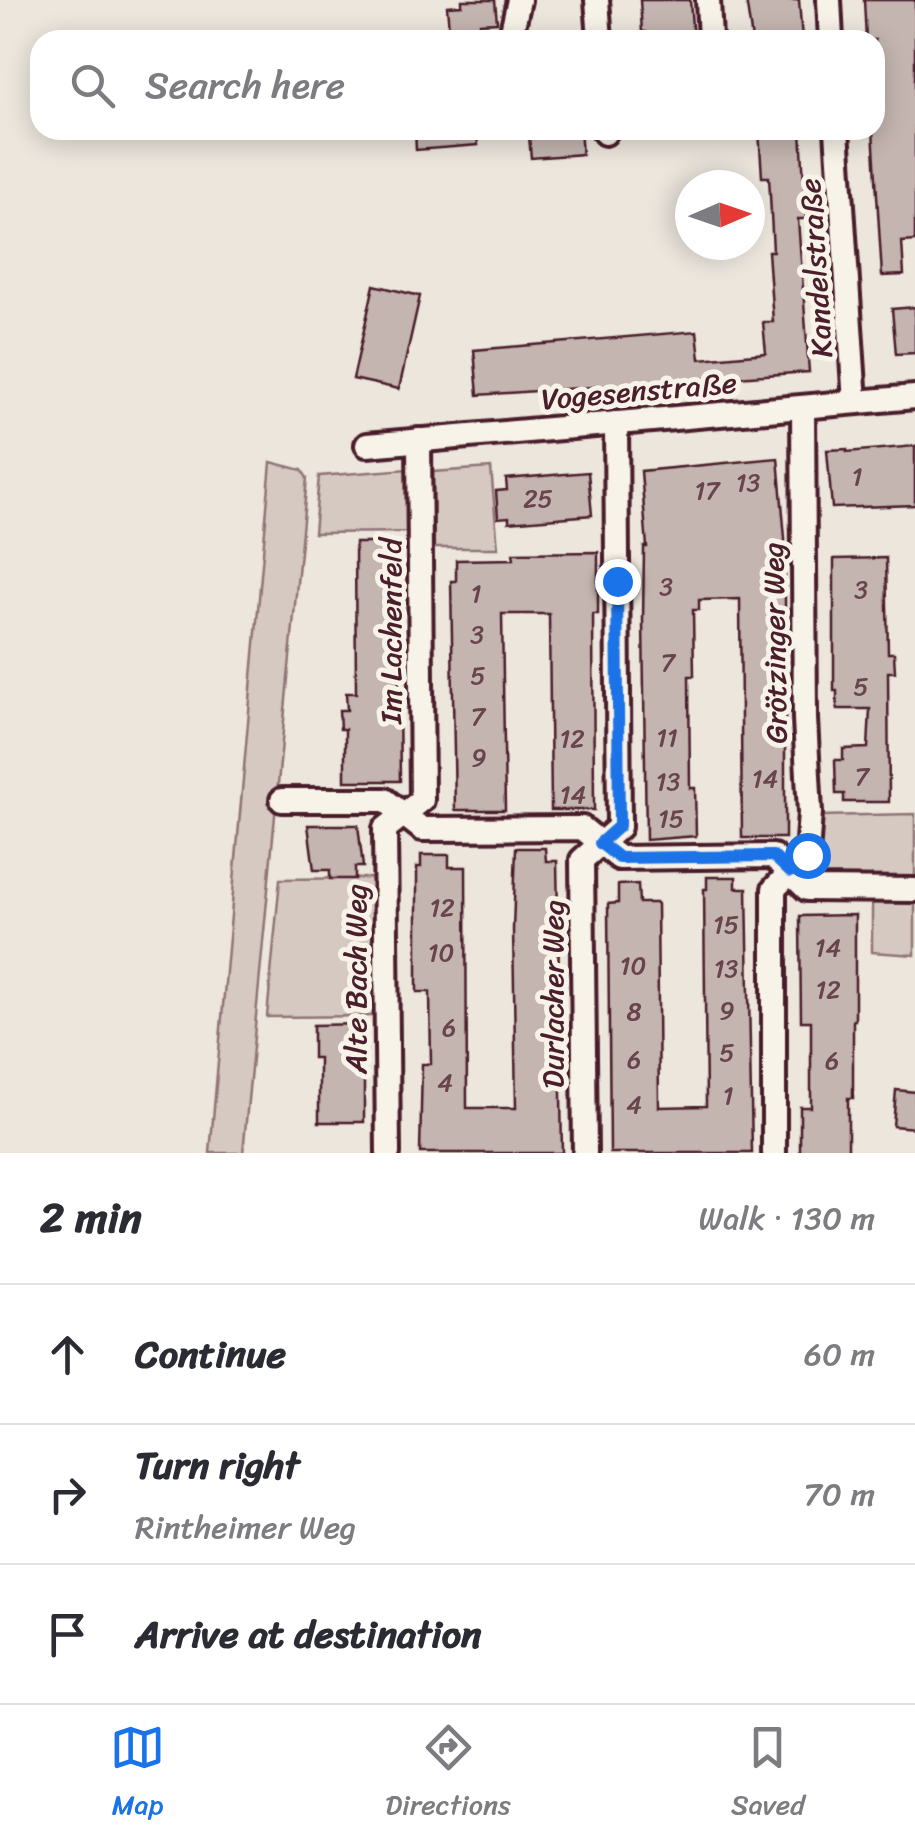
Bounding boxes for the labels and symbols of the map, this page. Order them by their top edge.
north arrow [675,170,765,260]
street label: Kandelstraße [783,177,849,359]
street label: Vogesenstraße [539,356,739,426]
house number: 1 [852,454,862,499]
house number: 13 [736,460,760,505]
house number: 17 [694,468,721,513]
house number: 25 [523,476,553,521]
street label: Im Lachenfeld [364,536,418,725]
street label: Grötzinger Weg [746,542,804,744]
route end [595,559,641,605]
house number: 3 [659,564,673,609]
house number: 3 [854,567,868,612]
house number: 1 [471,571,481,616]
house number: 3 [470,612,484,657]
house number: 7 [661,640,677,685]
house number: 5 [470,653,486,698]
house number: 5 [853,664,869,709]
house number: 7 [471,694,487,739]
house number: 11 [656,715,678,760]
house number: 12 [559,716,585,761]
house number: 9 [471,735,487,780]
house number: 7 [855,754,871,799]
house number: 14 [752,756,778,801]
house number: 13 [656,759,680,804]
house number: 14 [560,772,586,817]
house number: 15 [658,796,684,841]
route start [785,833,831,879]
street label: Alte Bach Weg [329,884,383,1075]
house number: 12 [429,885,455,930]
street label: Durlacher Weg [526,900,580,1088]
house number: 15 [713,902,739,947]
house number: 14 [815,925,841,970]
house number: 10 [428,930,454,975]
house number: 10 [620,943,646,988]
house number: 13 [714,946,738,991]
house number: 12 [815,967,841,1012]
house number: 9 [719,988,735,1033]
house number: 8 [626,989,642,1034]
house number: 6 [442,1005,456,1050]
house number: 5 [719,1030,735,1075]
house number: 6 [627,1037,641,1082]
house number: 6 [825,1038,839,1083]
house number: 4 [437,1060,453,1105]
house number: 1 [723,1073,733,1118]
house number: 4 [626,1082,642,1127]

